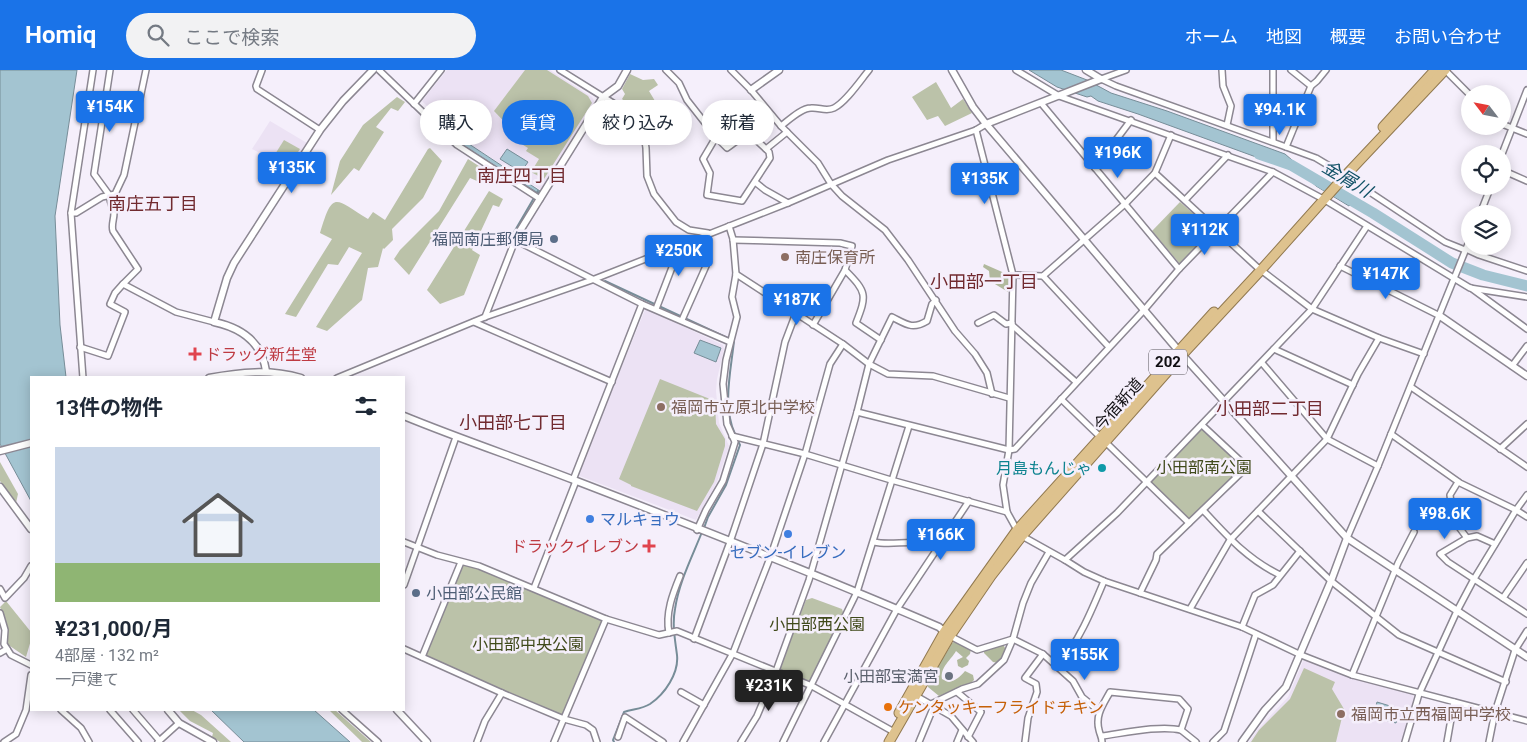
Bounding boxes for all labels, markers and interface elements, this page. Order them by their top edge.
search box [126,13,476,58]
text: Homiq [25,21,96,49]
icon: search [144,21,172,49]
text: ここで検索 [184,26,279,49]
text: ホーム [1185,26,1238,47]
text: 地図 [1266,26,1302,47]
text: 概要 [1330,26,1366,47]
text: お問い合わせ [1394,26,1502,47]
north arrow [1461,85,1511,135]
map controls [1461,85,1511,255]
pin: ¥154K [75,90,145,133]
pin: ¥94.1K [1239,93,1321,136]
text: ¥154K [87,97,133,116]
chip: 購入 [420,100,492,145]
chip: 賃貸 [502,100,574,145]
chip: 絞り込み [584,100,692,145]
chip: 新着 [702,100,774,145]
text: ¥94.1K [1255,100,1305,119]
pin: ¥196K [1083,136,1153,179]
text: ¥196K [1095,143,1141,162]
button: locate [1461,145,1511,195]
pin: ¥135K [257,152,327,194]
water label: 金屑川 [1319,156,1378,203]
text: ¥135K [269,158,315,177]
pin: ¥135K [950,162,1020,205]
district label: 南庄四丁目 [477,165,567,186]
text: ¥135K [962,169,1008,188]
district label: 南庄五丁目 [108,193,198,214]
button: layers [1461,205,1511,255]
pin: ¥112K [1170,214,1240,256]
text: ¥112K [1182,220,1228,239]
place label: 福岡南庄郵便局 [432,230,544,249]
marker: 福岡南庄郵便局 [548,233,560,245]
pin: ¥250K [644,234,714,277]
text: ¥250K [656,241,702,260]
place label: 南庄保育所 [795,248,875,267]
marker: 南庄保育所 [779,251,791,263]
pin: ¥147K [1351,258,1421,300]
text: ¥147K [1363,264,1409,283]
district label: 小田部一丁目 [930,271,1038,292]
pin: ¥187K [762,284,832,326]
text: ¥187K [774,290,820,309]
place label: ドラッグ新生堂 [205,345,317,364]
marker: ドラッグ新生堂 [189,348,201,360]
road number: 202 [1149,350,1187,374]
street label: 今宿新道 [1090,374,1147,434]
icon: filters [352,392,380,420]
text: 13件の物件 [55,396,163,420]
place label: 福岡市立原北中学校 [671,398,815,417]
district label: 小田部二丁目 [1216,398,1324,419]
marker: 福岡市立原北中学校 [655,401,667,413]
district label: 小田部七丁目 [459,412,567,433]
park label: 小田部南公園 [1156,458,1252,477]
place label: 月島もんじゃ [996,459,1092,478]
marker: 月島もんじゃ [1096,462,1108,474]
icon: home [173,480,263,570]
pin: ¥98.6K [1404,498,1486,540]
text: ¥98.6K [1420,504,1470,523]
place label: マルキョウ [600,510,680,529]
marker: マルキョウ [584,513,596,525]
pin: ¥166K [906,518,976,561]
text: ¥166K [918,525,964,544]
marker: セブン-イレブン [782,528,794,540]
place label: ドラックイレブン [511,537,639,556]
marker: ドラックイレブン [643,540,655,552]
place label: セブン-イレブン [730,543,846,562]
place label: 小田部公民館 [426,584,522,603]
marker: 小田部公民館 [410,587,422,599]
park label: 小田部西公園 [769,615,865,634]
text: ¥231,000/月 [55,617,173,641]
park label: 小田部中央公園 [472,635,584,654]
pin: ¥155K [1050,638,1120,681]
text: ¥155K [1062,645,1108,664]
text: 4部屋 · 132 m² [55,646,159,665]
place label: 小田部宝満宮 [843,667,939,686]
text: 一戸建て [55,670,119,689]
pin: ¥231K [734,670,804,712]
marker: 小田部宝満宮 [943,670,955,682]
text: ¥231K [746,676,792,695]
place label: ケンタッキーフライドチキン [898,698,1104,717]
marker: ケンタッキーフライドチキン [882,701,894,713]
place label: 福岡市立西福岡中学校 [1351,705,1511,724]
marker: 福岡市立西福岡中学校 [1335,708,1347,720]

